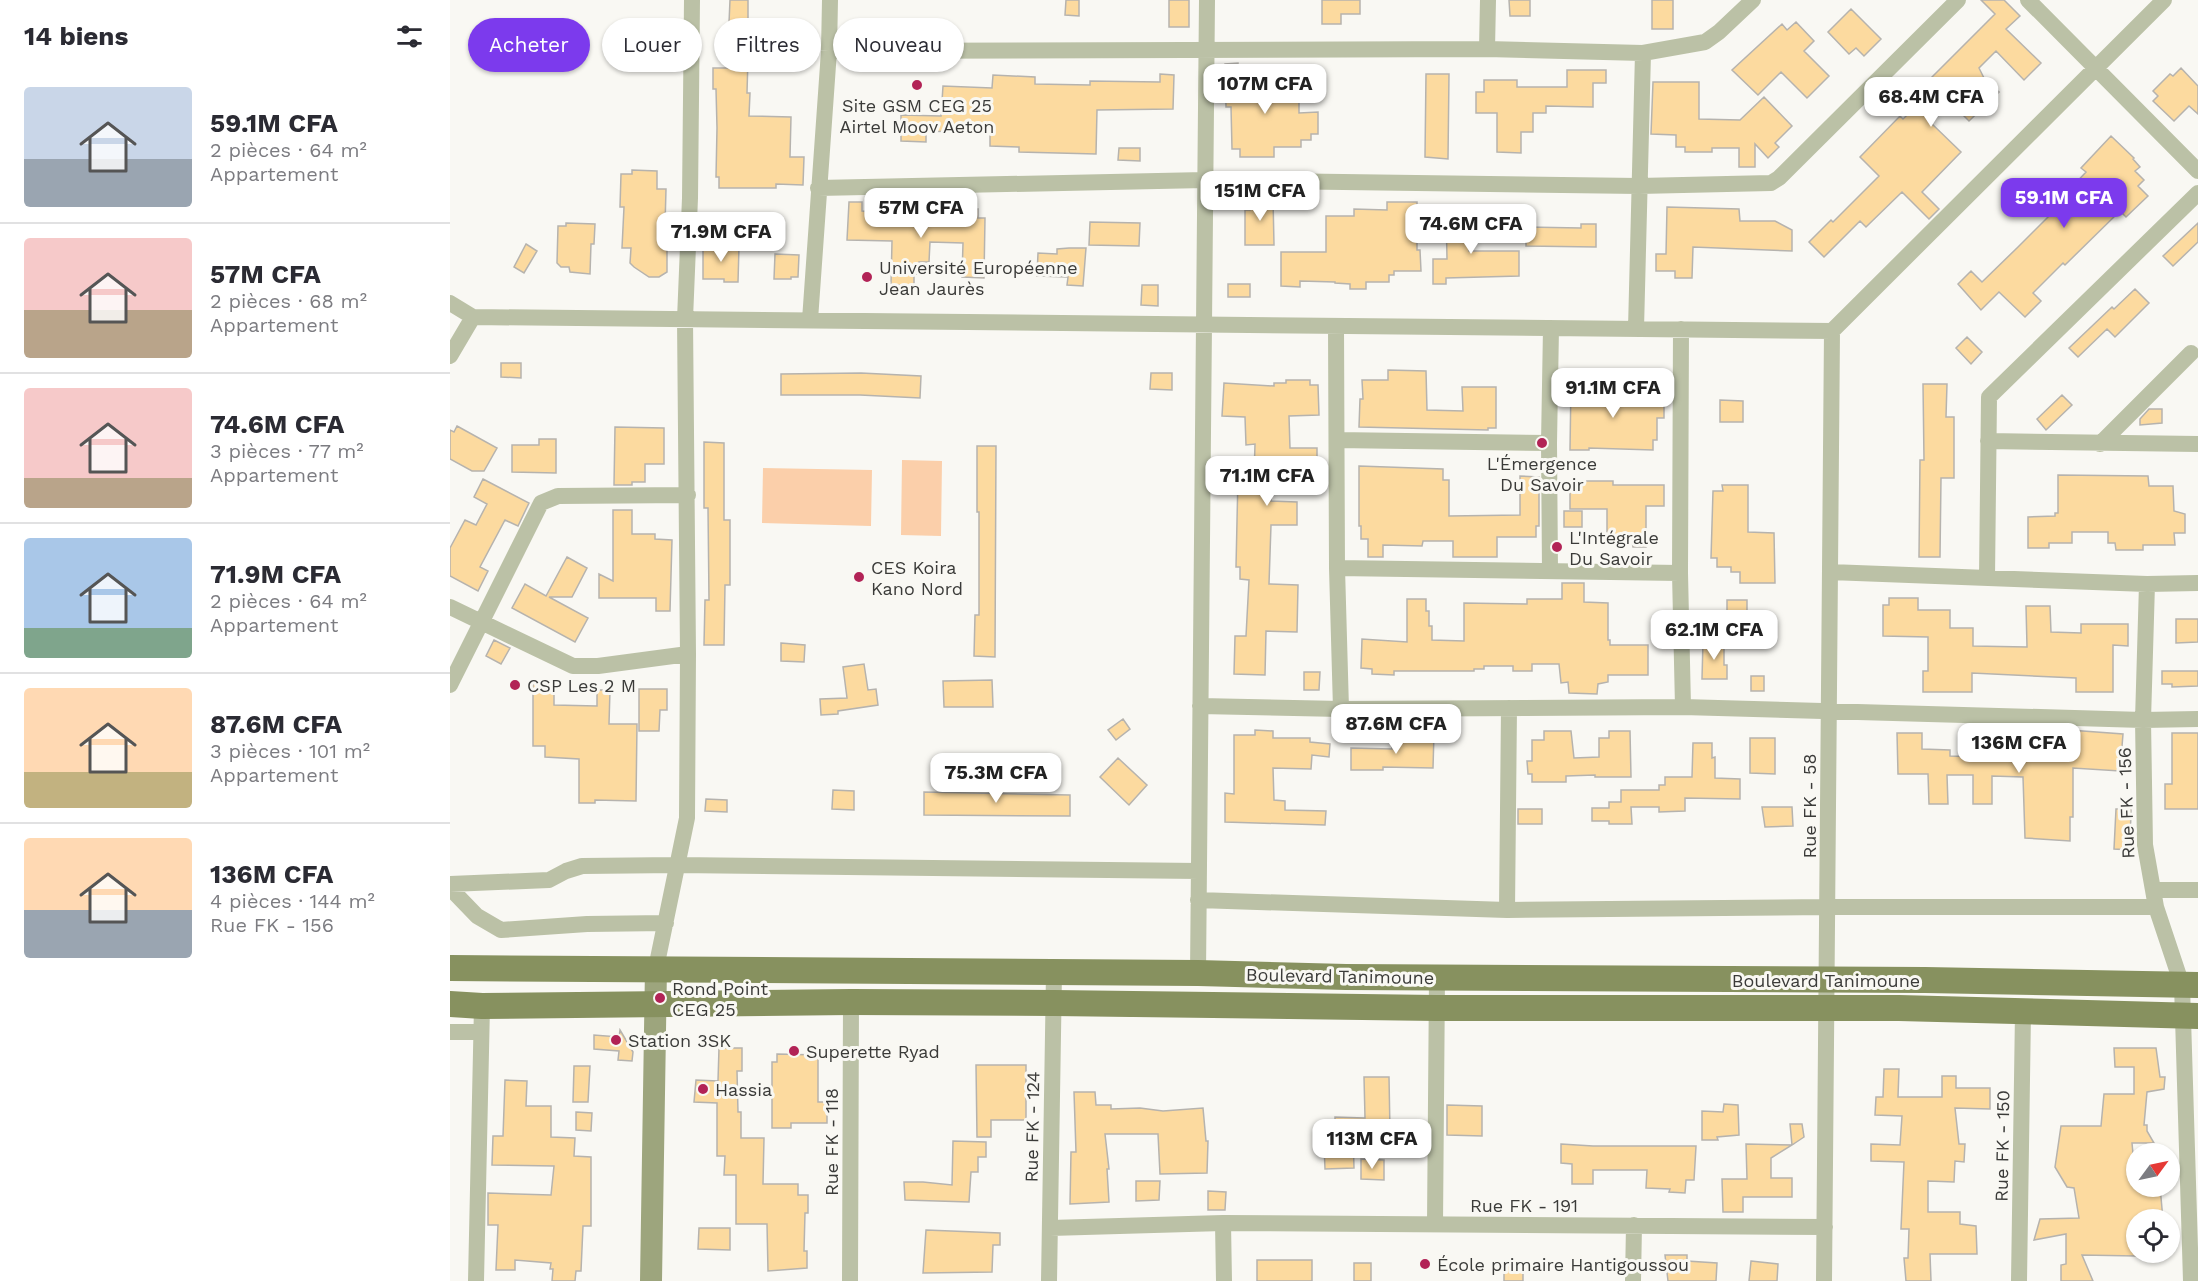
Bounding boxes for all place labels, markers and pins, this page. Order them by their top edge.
pin: 107M CFA [1203,64,1327,115]
pin: 68.4M CFA [1862,77,2000,128]
marker: Site GSM CEG 25 Airtel Moov Aeton [910,78,924,92]
place label: Site GSM CEG 25 Airtel Moov Aeton [840,95,994,137]
pin: 151M CFA [1198,171,1322,222]
pin: 59.1M CFA [1995,178,2133,229]
pin: 57M CFA [866,188,976,239]
pin: 74.6M CFA [1402,204,1540,255]
pin: 71.9M CFA [652,212,790,263]
place label: Université Européenne Jean Jaurès [879,257,1078,299]
marker: Université Européenne Jean Jaurès [860,270,874,284]
pin: 91.1M CFA [1544,368,1682,419]
marker: L'Émergence Du Savoir [1535,436,1549,450]
place label: L'Émergence Du Savoir [1487,453,1597,495]
pin: 71.1M CFA [1198,456,1336,507]
place label: L'Intégrale Du Savoir [1569,527,1659,569]
marker: L'Intégrale Du Savoir [1550,540,1564,554]
place label: CES Koira Kano Nord [871,557,963,599]
marker: CES Koira Kano Nord [852,570,866,584]
pin: 62.1M CFA [1645,610,1783,661]
place label: CSP Les 2 M [527,675,636,696]
marker: CSP Les 2 M [508,678,522,692]
pin: 87.6M CFA [1327,704,1465,755]
pin: 136M CFA [1957,723,2081,774]
pin: 75.3M CFA [927,753,1065,804]
place label: Rond Point CEG 25 [672,978,768,1020]
marker: Rond Point CEG 25 [653,991,667,1005]
place label: Station 3SK [628,1030,731,1051]
marker: Station 3SK [609,1033,623,1047]
place label: Superette Ryad [806,1041,940,1062]
marker: Superette Ryad [787,1044,801,1058]
place label: Hassia [715,1079,772,1100]
marker: Hassia [696,1082,710,1096]
pin: 113M CFA [1310,1119,1434,1170]
place label: École primaire Hantigoussou [1437,1254,1689,1275]
marker: École primaire Hantigoussou [1418,1257,1432,1271]

